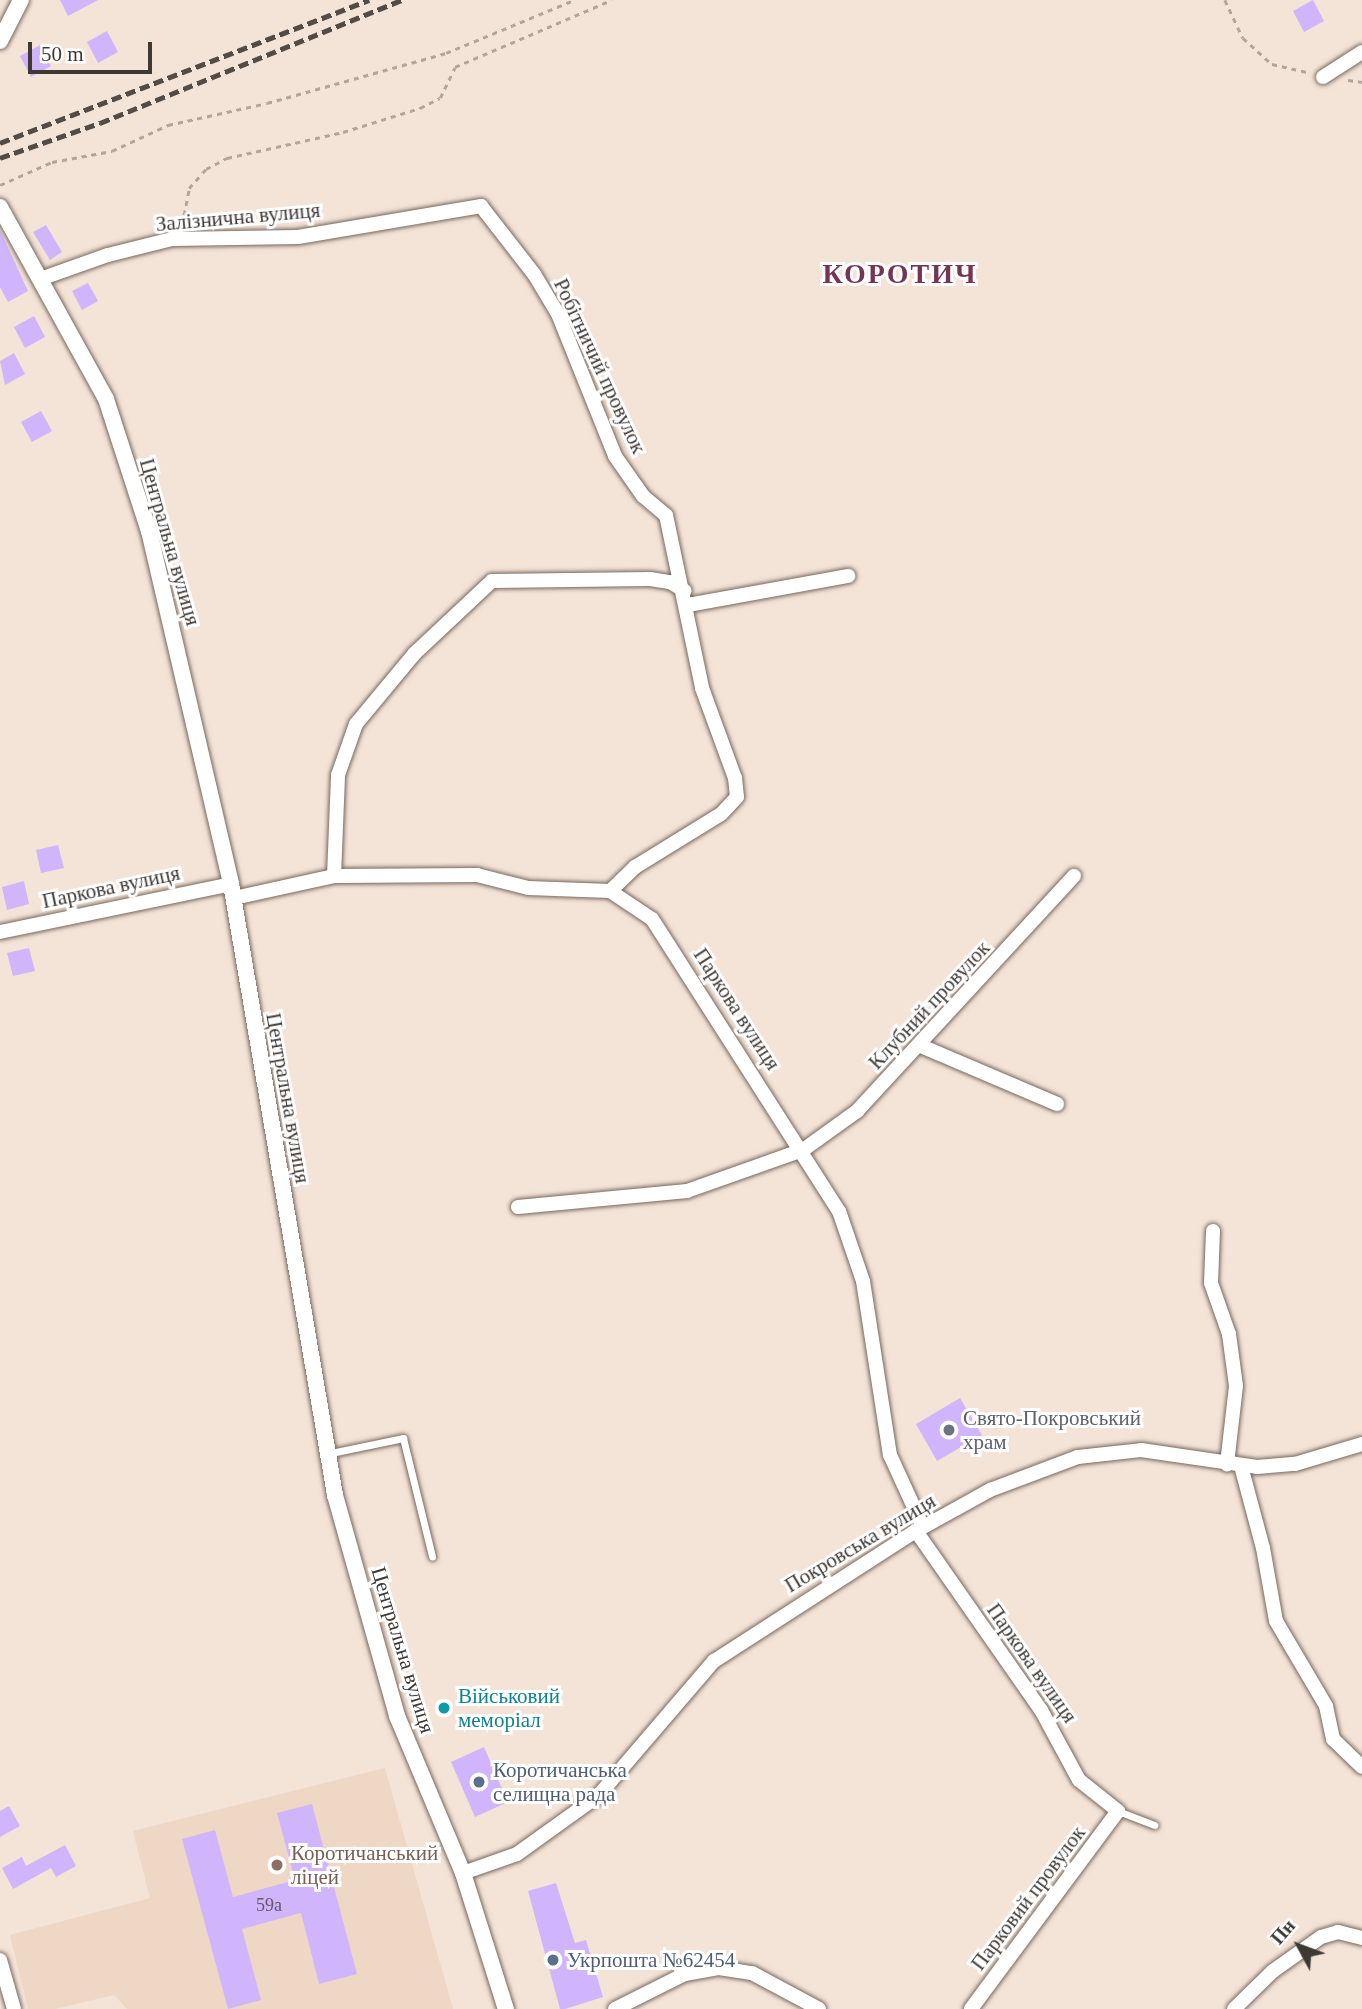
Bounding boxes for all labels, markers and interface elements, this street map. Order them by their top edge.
scale bar [32,28,156,72]
text: 50 m [41,42,84,66]
street label: Залізнична вулиця [155,197,321,237]
district label: КОРОТИЧ [823,257,977,291]
street label: Робітничий провулок [548,274,652,458]
street label: Центральна вулиця [134,456,206,628]
street label: Паркова вулиця [40,860,182,914]
street label: Клубний провулок [863,936,995,1074]
street label: Паркова вулиця [688,943,786,1075]
street label: Центральна вулиця [261,1011,315,1185]
place label: Свято-Покровський храм [963,1405,1141,1455]
marker: Свято-Покровський храм [941,1422,957,1438]
street label: Покровська вулиця [780,1488,940,1598]
street label: Центральна вулиця [366,1564,440,1736]
street label: Паркова вулиця [981,1598,1083,1728]
place label: Військовий меморіал [458,1683,560,1733]
marker: Військовий меморіал [436,1700,452,1716]
place label: Коротичанська селищна рада [493,1757,627,1807]
marker: Коротичанська селищна рада [471,1774,487,1790]
street label: Парковий провулок [965,1821,1091,1975]
place label: Коротичанський ліцей [291,1840,438,1890]
marker: Коротичанський ліцей [269,1857,285,1873]
house number: 59а [256,1894,282,1916]
north arrow [1264,1911,1334,1981]
text: Пн [1266,1915,1299,1949]
place label: Укрпошта №62454 [567,1947,735,1973]
marker: Укрпошта №62454 [545,1952,561,1968]

